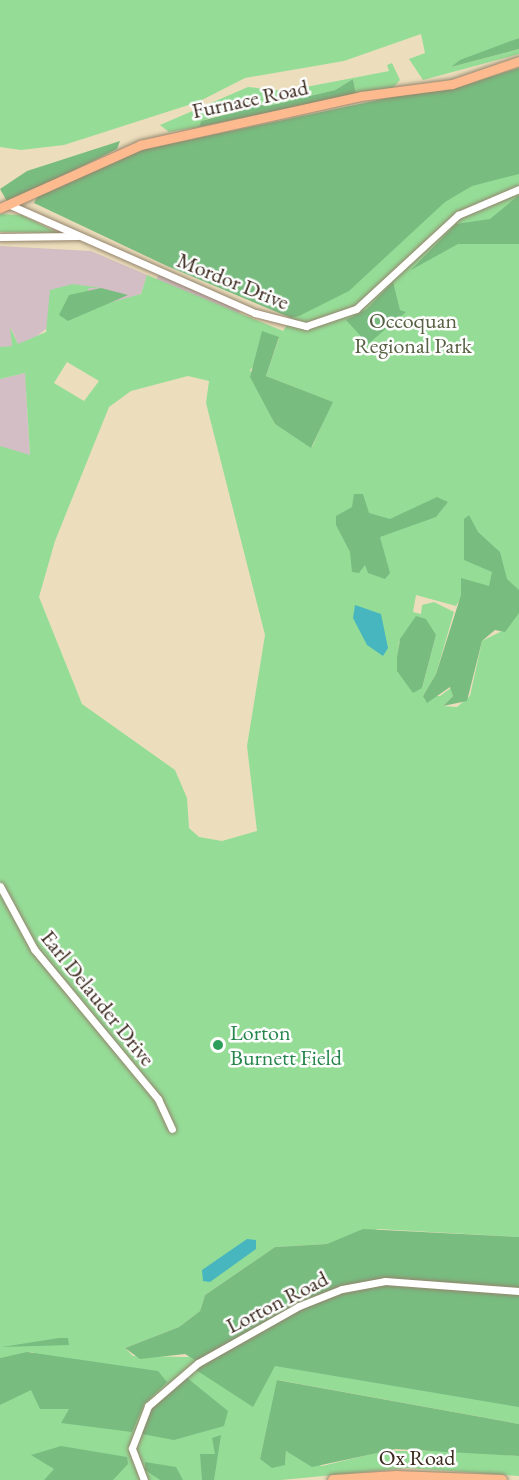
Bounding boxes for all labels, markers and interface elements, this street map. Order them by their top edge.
street label: Furnace Road [189,74,311,124]
street label: Mordor Drive [173,247,293,315]
park label: Occoquan Regional Park [354,307,472,358]
street label: Earl Delauder Drive [35,925,161,1071]
place label: Lorton Burnett Field [230,1019,342,1070]
marker: Lorton Burnett Field [211,1038,225,1052]
street label: Lorton Road [222,1265,332,1339]
street label: Ox Road [379,1445,455,1471]

